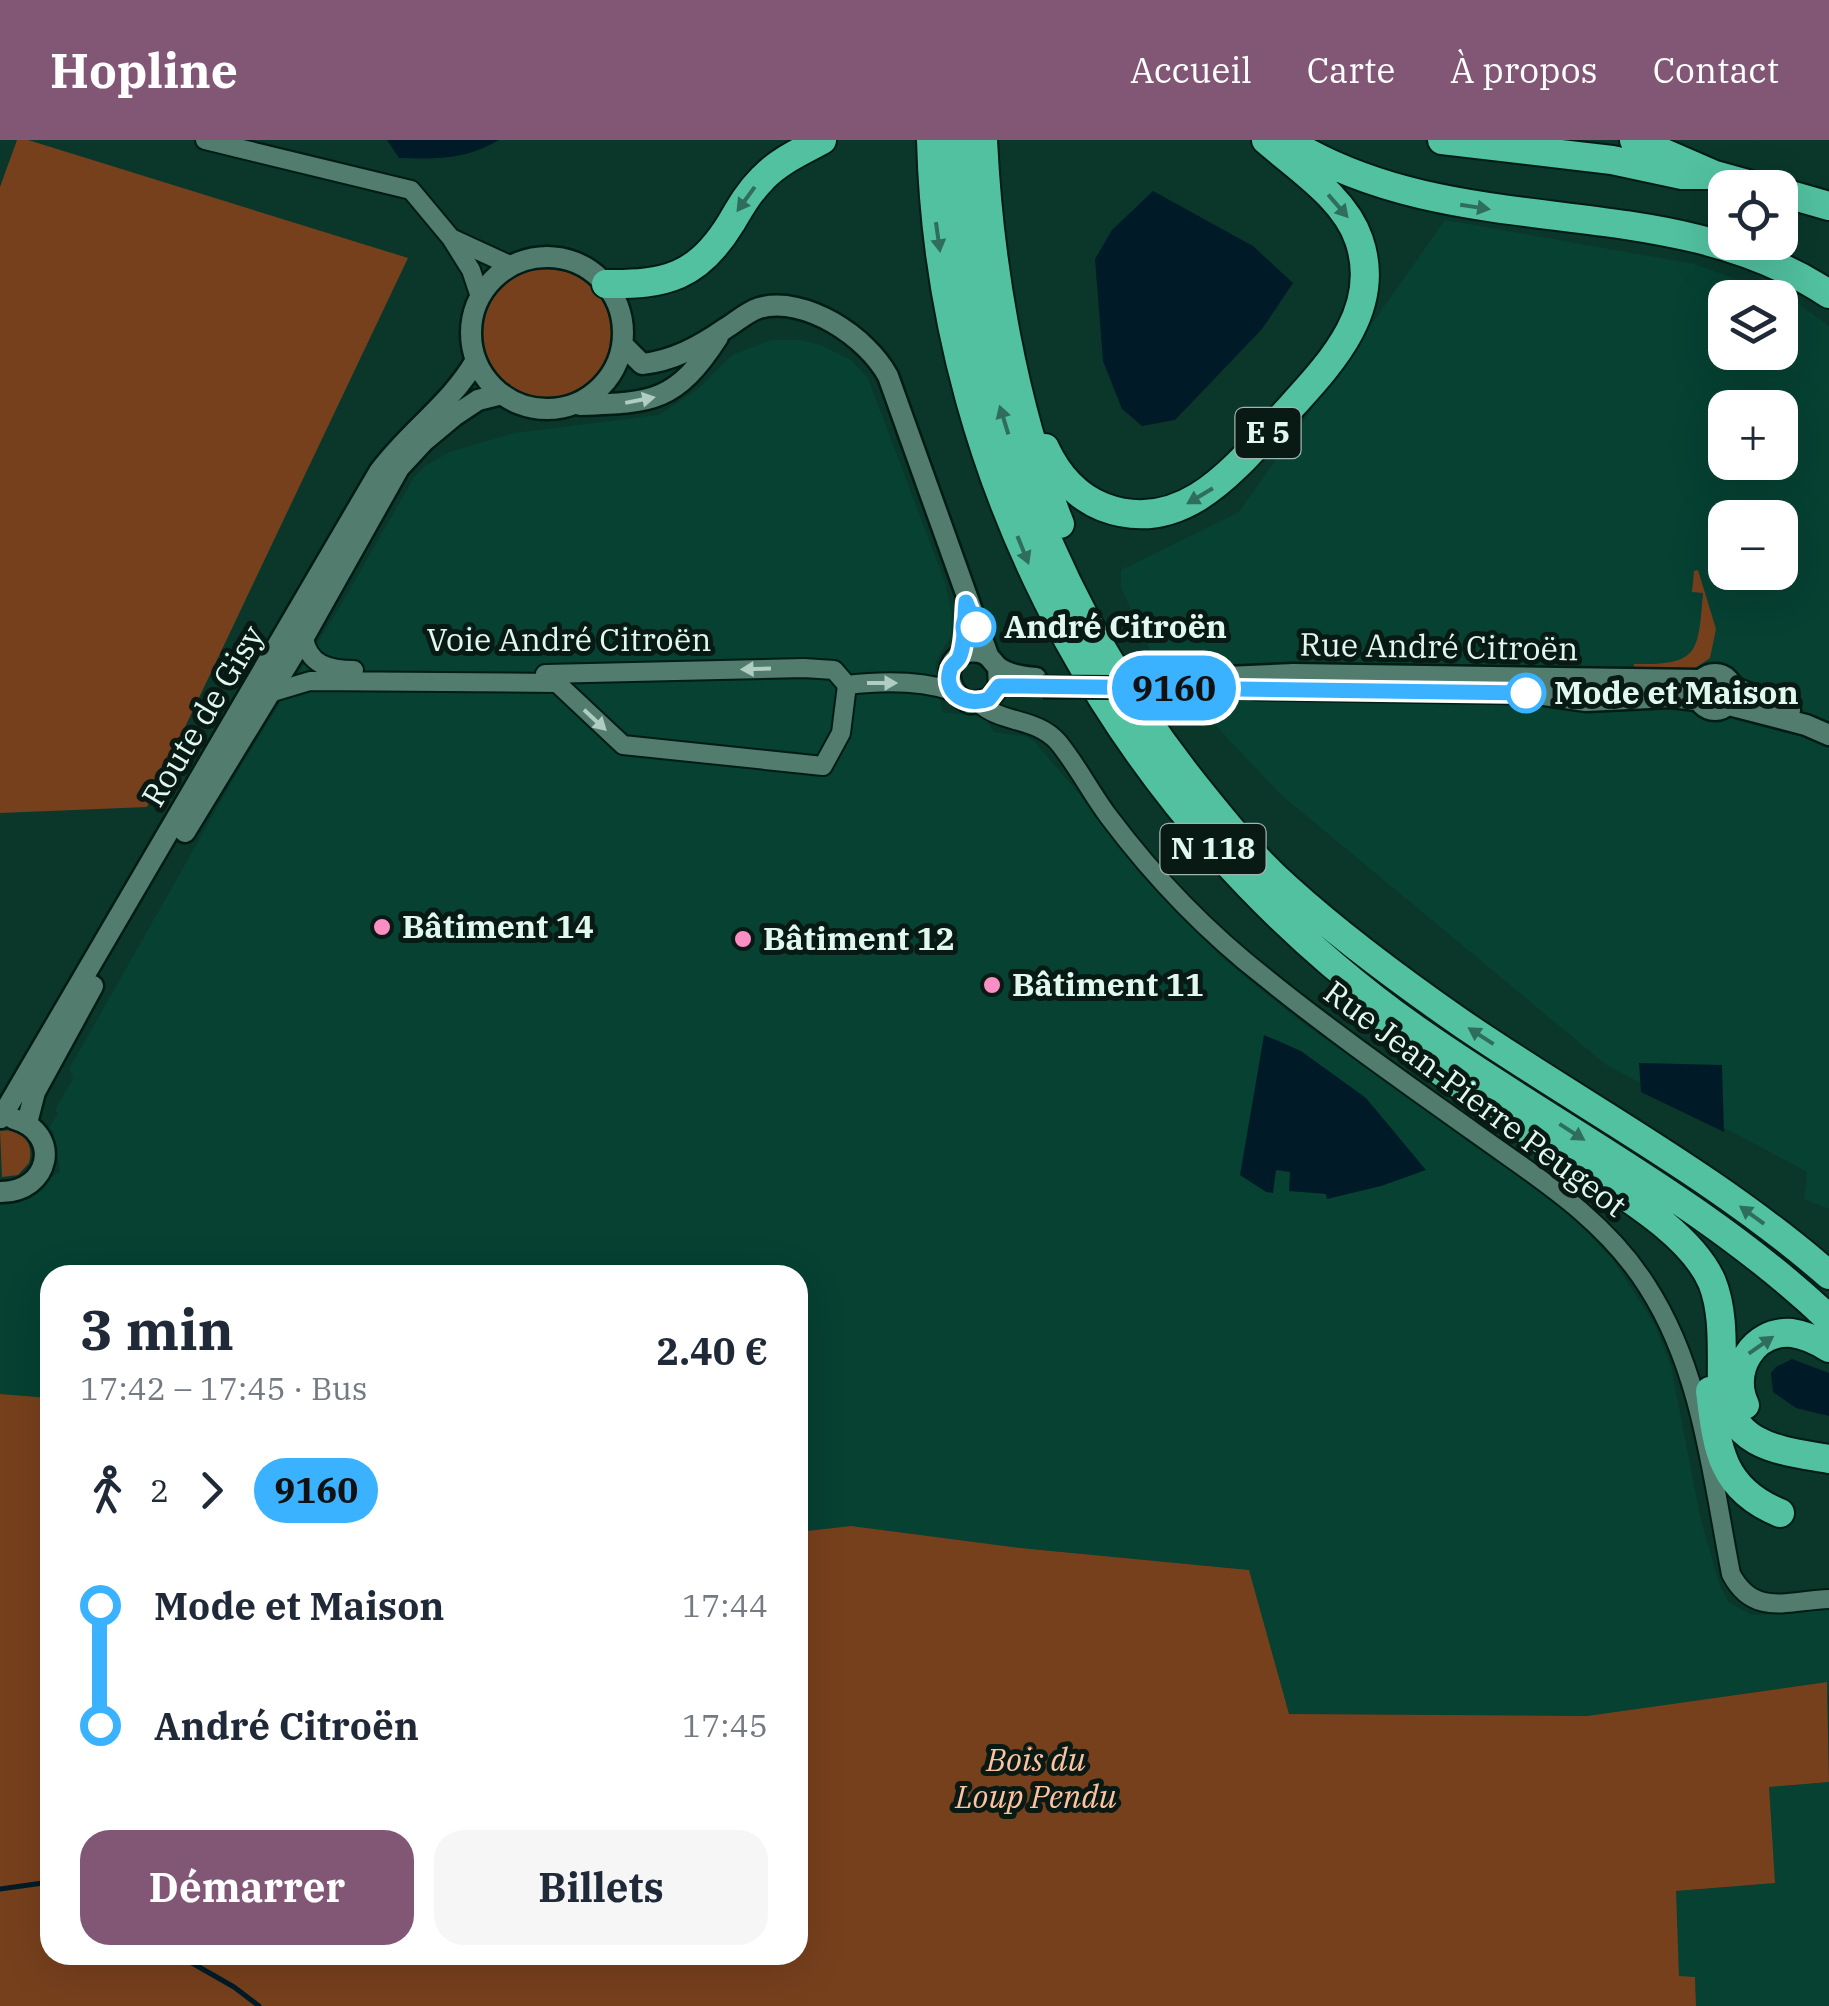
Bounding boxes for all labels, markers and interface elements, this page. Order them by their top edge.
text: Hopline [50,39,238,101]
text: Accueil [1130,47,1252,93]
text: Carte [1307,47,1395,93]
text: À propos [1450,47,1598,93]
text: Contact [1653,47,1779,93]
map controls [1708,170,1798,590]
button: locate [1708,170,1798,260]
one-way arrow [737,186,756,212]
one-way arrow [1326,193,1348,218]
one-way arrow [1459,200,1491,215]
one-way arrow [931,222,947,253]
button: layers [1708,280,1798,370]
button: + [1708,390,1798,480]
one-way arrow [625,392,656,408]
one-way arrow [996,404,1011,435]
road number: E 5 [1236,408,1300,458]
one-way arrow [1186,487,1214,504]
button: − [1708,500,1798,590]
one-way arrow [1016,535,1032,565]
place label: André Citroën [1004,605,1227,647]
marker: André Citroën [957,608,995,646]
street label: Route de Gisy [131,616,273,814]
street label: Voie André Citroën [426,618,712,660]
street label: Rue André Citroën [1299,623,1579,669]
line badge: 9160 [1104,656,1244,720]
one-way arrow [740,661,772,677]
text: 9160 [1132,665,1216,711]
place label: Mode et Maison [1554,671,1799,713]
marker: Mode et Maison [1507,674,1545,712]
one-way arrow [866,675,898,691]
one-way arrow [583,708,607,731]
road number: N 118 [1160,824,1266,874]
place label: Bâtiment 14 [402,905,594,947]
marker: Bâtiment 14 [371,916,393,938]
place label: Bâtiment 12 [763,917,955,959]
marker: Bâtiment 12 [732,928,754,950]
place label: Bâtiment 11 [1012,963,1204,1005]
street label: Rue Jean-Pierre Peugeot [1316,971,1635,1226]
marker: Bâtiment 11 [981,974,1003,996]
one-way arrow [1468,1028,1495,1046]
one-way arrow [1558,1123,1586,1141]
one-way arrow [1739,1206,1766,1225]
text: 3 min [80,1294,234,1365]
text: 2.40 € [656,1326,768,1375]
one-way arrow [1748,1335,1775,1356]
text: 17:42 – 17:45 · Bus [80,1367,367,1409]
icon: walk [80,1463,135,1518]
icon: forward [184,1463,239,1518]
text: 9160 [274,1467,358,1513]
text: 2 [150,1469,169,1511]
text: Mode et Maison [154,1581,444,1630]
text: 17:44 [682,1584,768,1626]
text: André Citroën [154,1701,419,1750]
text: 17:45 [682,1704,768,1746]
park label: Bois du Loup Pendu [954,1738,1117,1817]
button: Démarrer [80,1830,414,1945]
button: Billets [434,1830,768,1945]

